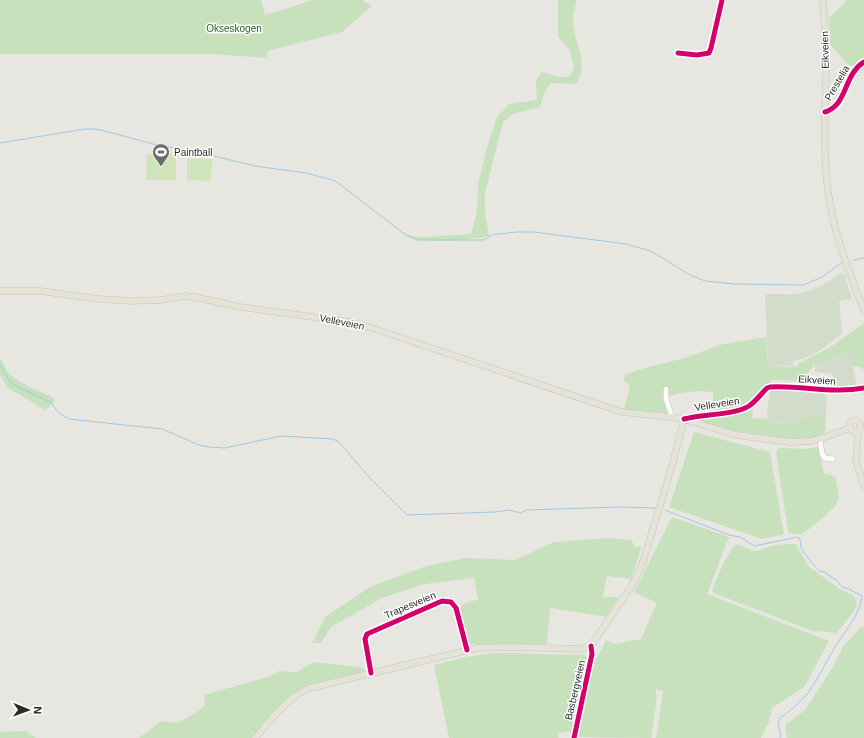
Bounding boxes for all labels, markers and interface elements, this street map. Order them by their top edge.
park label: Okseskogen [206,23,262,34]
street label: Eikveien [819,31,831,69]
street label: Prestelia [823,63,852,103]
sports icon: Paintball [151,142,171,167]
place label: Paintball [174,147,212,158]
street label: Velleveien [319,312,365,332]
street label: Eikveien [798,373,836,387]
street label: Velleveien [694,395,740,413]
street label: Trapesveien [383,589,437,621]
street label: Basbergveien [563,659,587,721]
north arrow [8,690,48,730]
text: N [32,706,44,714]

